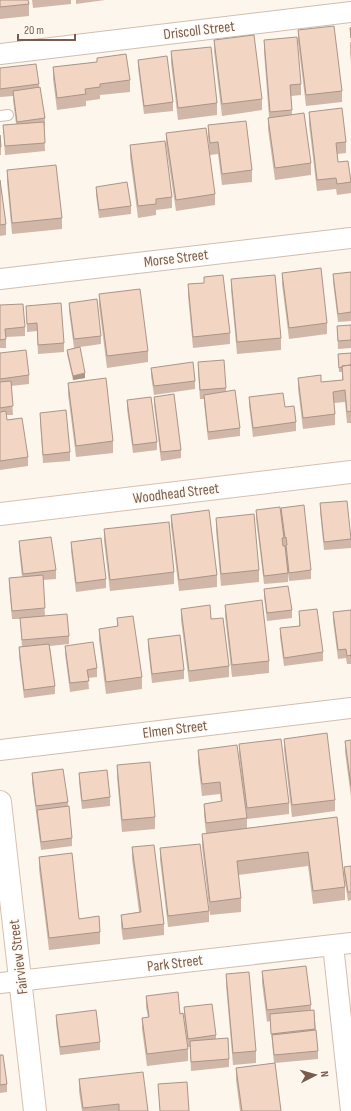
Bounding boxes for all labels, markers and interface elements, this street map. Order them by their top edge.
scale bar [18,16,75,42]
street label: Driscoll Street [162,17,236,44]
text: 20 m [24,23,44,38]
street label: Morse Street [143,245,210,272]
street label: Woodhead Street [132,479,221,508]
street label: Elmen Street [142,716,209,743]
street label: Fairview Street [4,918,33,996]
street label: Park Street [146,951,204,976]
north arrow [295,1055,335,1095]
text: N [318,1070,331,1078]

